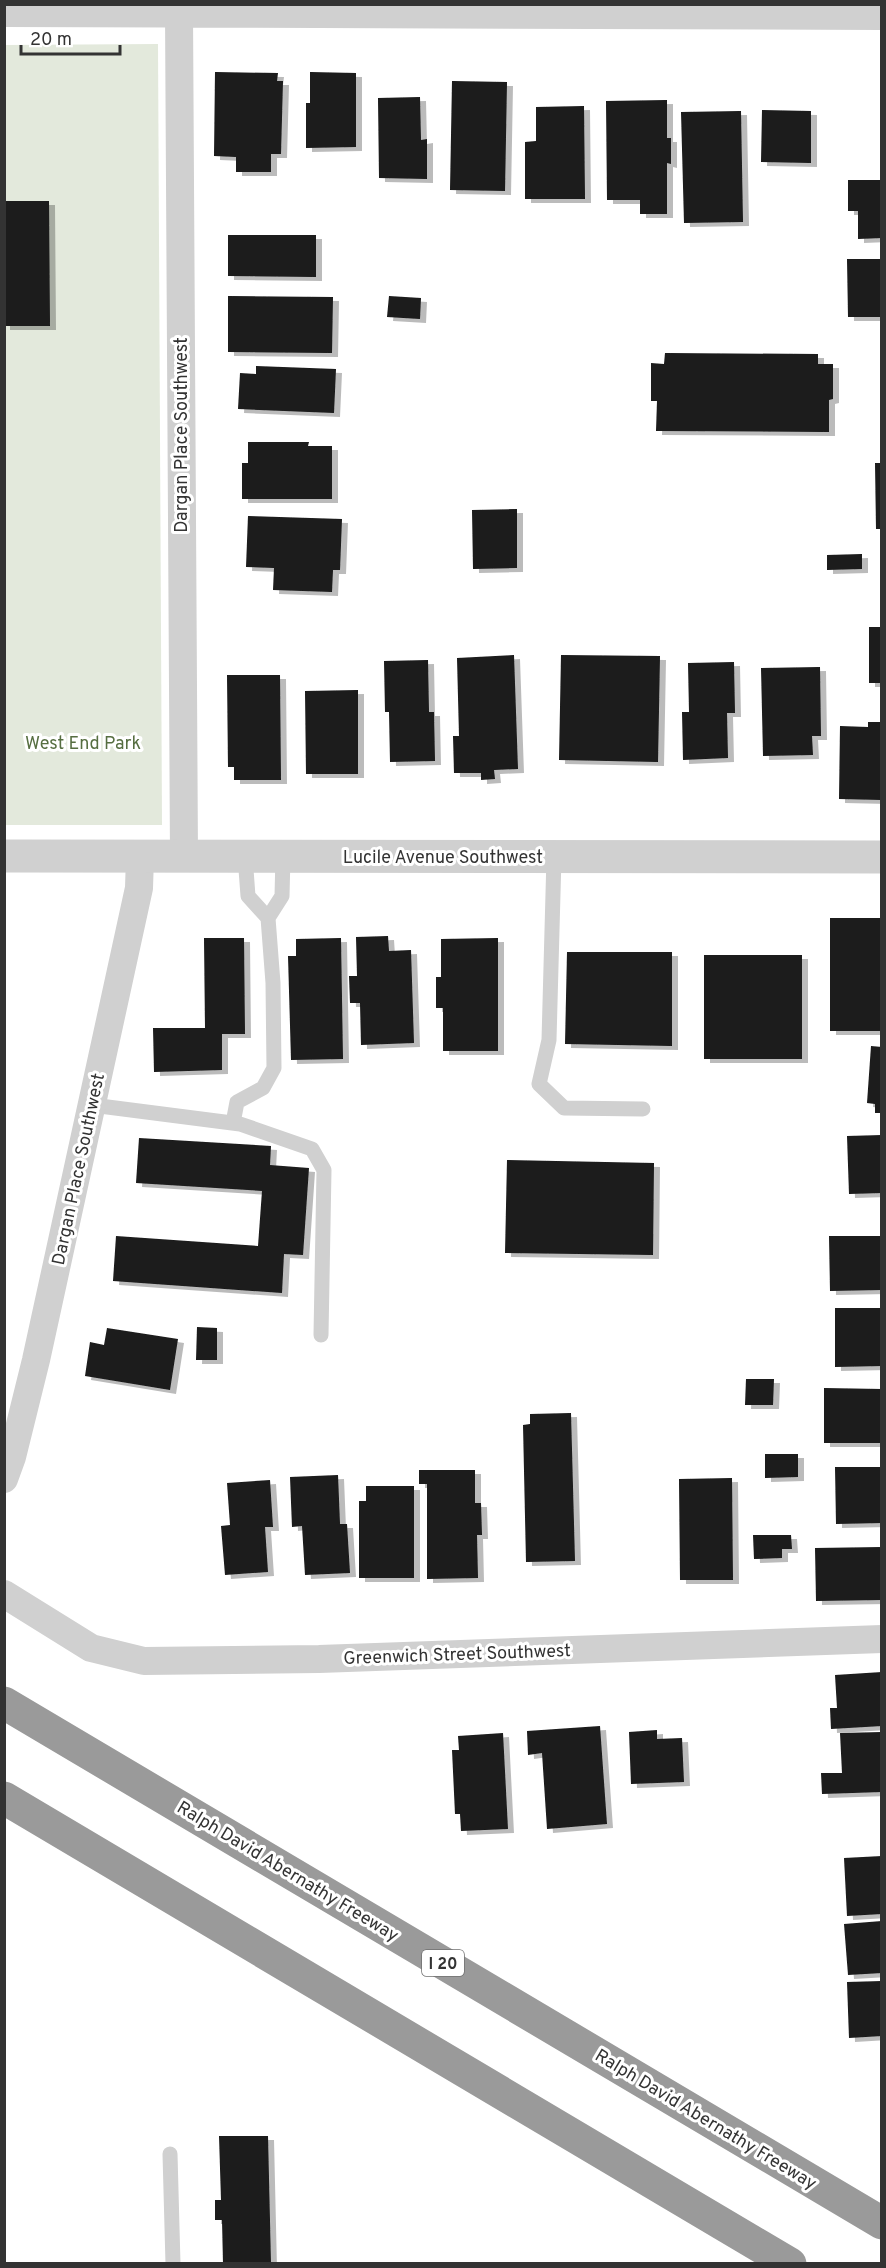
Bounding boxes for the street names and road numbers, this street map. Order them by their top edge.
street label: Dargan Place Southwest [171,337,194,533]
street label: Lucile Avenue Southwest [343,847,543,870]
street label: Dargan Place Southwest [48,1071,111,1267]
street label: Greenwich Street Southwest [343,1640,571,1671]
street label: Ralph David Abernathy Freeway [172,1797,402,1948]
road number: I 20 [422,1950,464,1976]
street label: Ralph David Abernathy Freeway [590,2045,820,2196]

